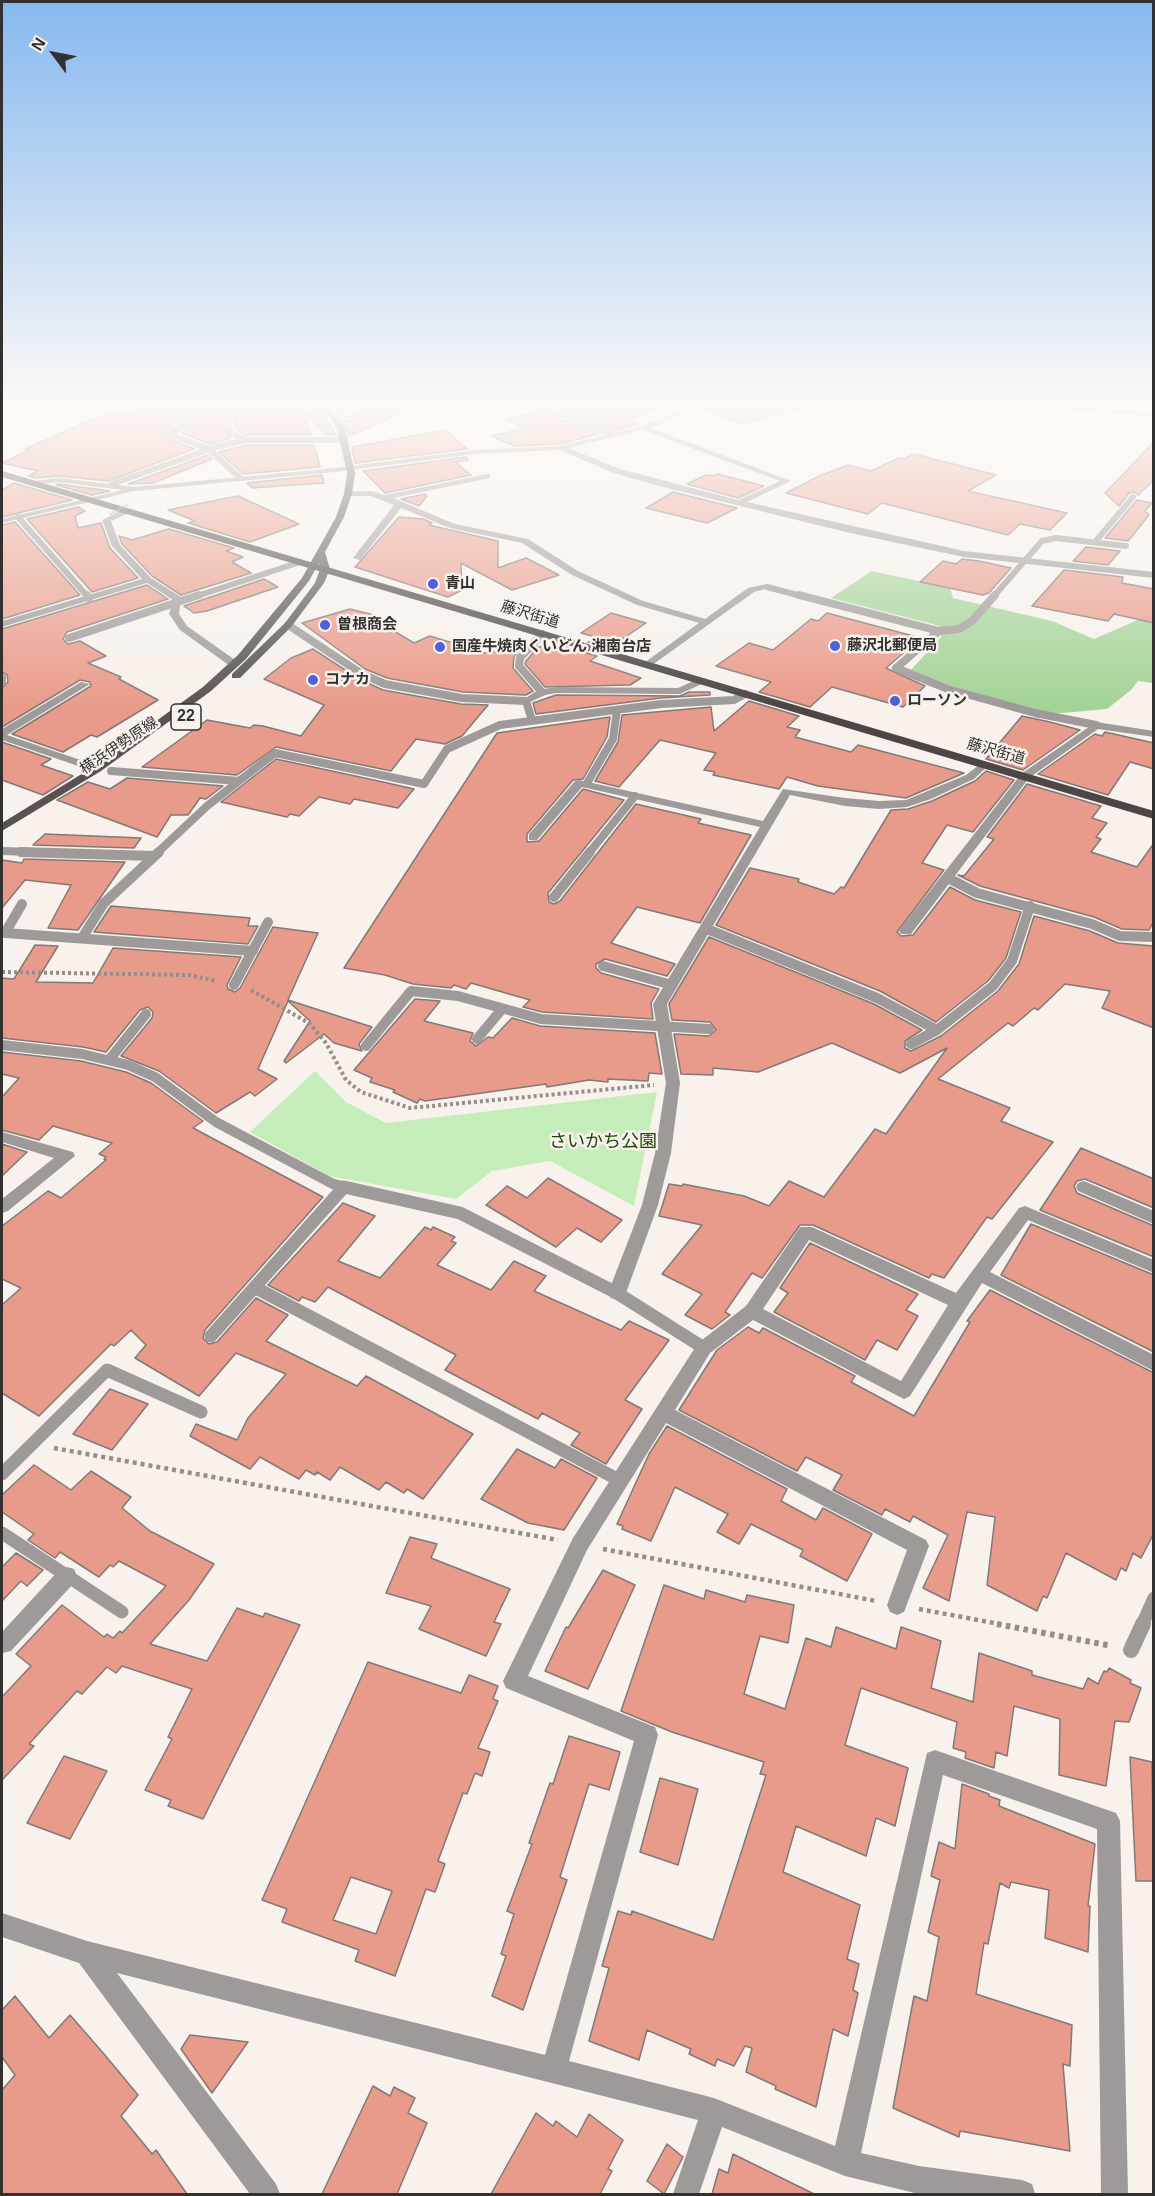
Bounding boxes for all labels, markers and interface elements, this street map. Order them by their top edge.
north arrow [24,24,84,84]
text: N [28,35,49,54]
place label: 青山 [445,575,475,593]
marker: 青山 [426,577,440,591]
street label: 藤沢街道 [499,598,561,632]
place label: 曽根商会 [337,616,397,634]
marker: 曽根商会 [318,618,332,632]
place label: 藤沢北郵便局 [847,637,937,655]
place label: 国産牛焼肉くいどん 湘南台店 [452,638,651,656]
marker: 藤沢北郵便局 [828,639,842,653]
marker: 国産牛焼肉くいどん 湘南台店 [433,640,447,654]
place label: コナカ [325,671,370,689]
marker: コナカ [306,673,320,687]
place label: ローソン [907,692,967,710]
marker: ローソン [888,694,902,708]
road number: 22 [171,704,201,730]
street label: 横浜伊勢原線 [77,713,161,779]
street label: 藤沢街道 [965,735,1027,769]
park label: さいかち公園 [549,1131,657,1153]

